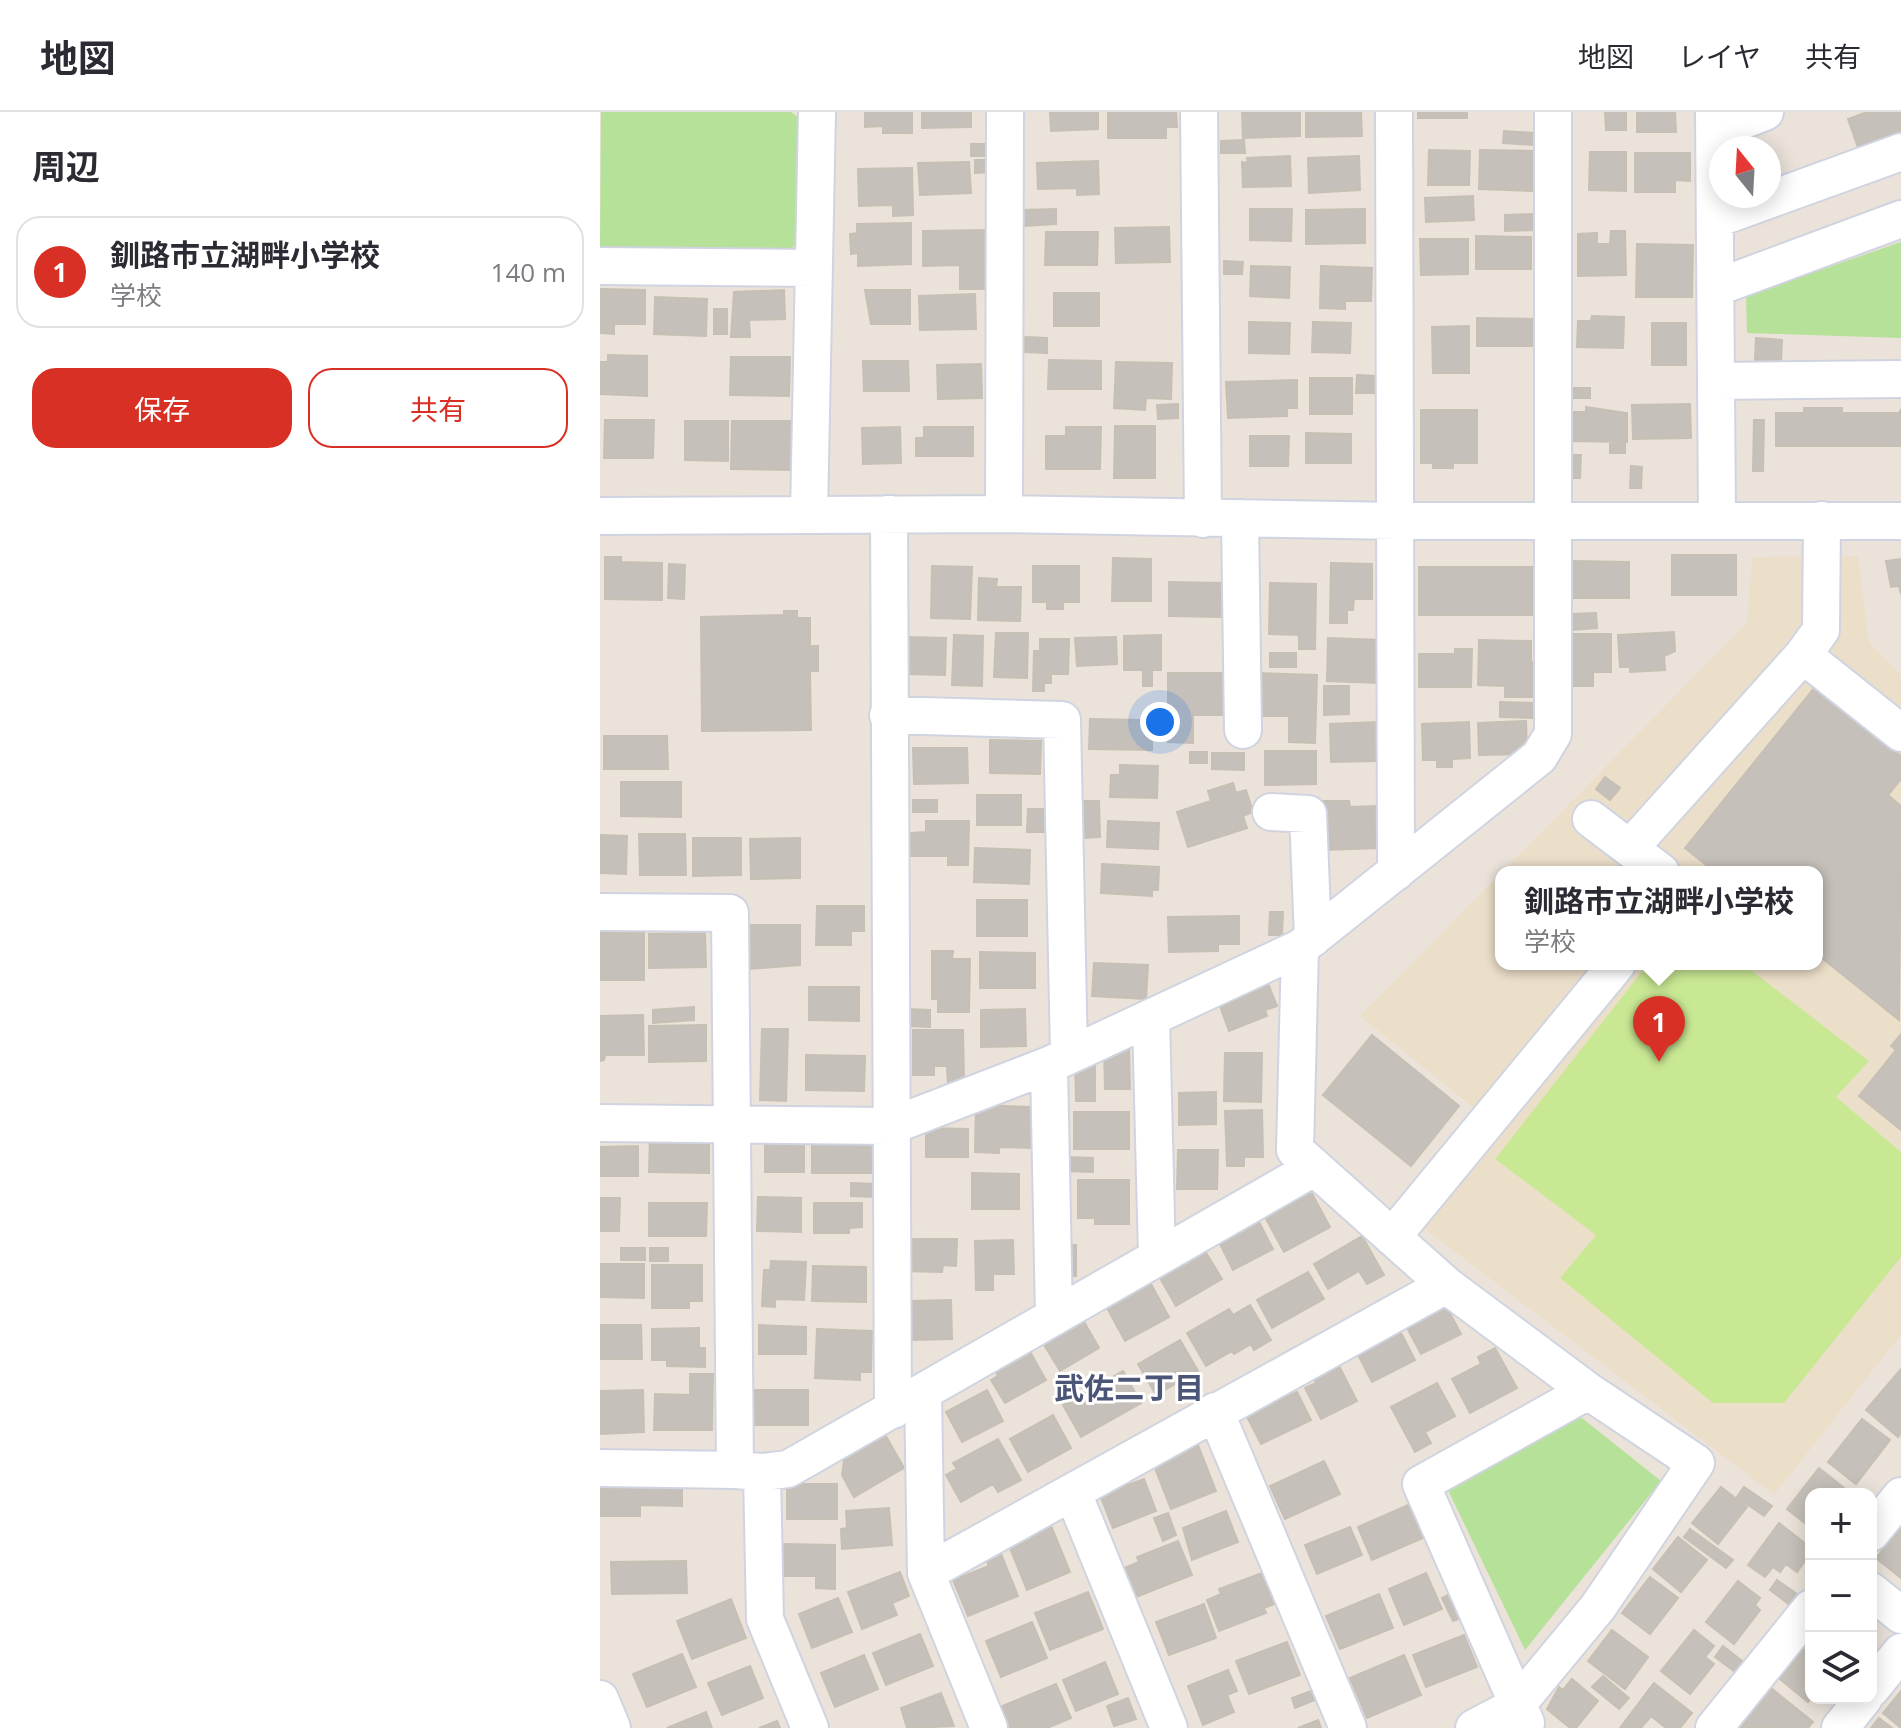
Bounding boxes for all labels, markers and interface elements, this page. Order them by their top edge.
text: 地図 [40,31,116,83]
text: 地図 [1578,37,1634,75]
text: レイヤ [1678,37,1761,75]
text: 共有 [1805,37,1861,75]
north arrow [1709,136,1781,208]
text: 周辺 [32,143,100,189]
text: 釧路市立湖畔小学校 [110,234,380,275]
text: 1 [53,254,67,290]
text: 140 m [491,254,566,290]
text: 学校 [110,277,162,313]
button: 保存 [32,368,292,448]
button: 共有 [308,368,568,448]
your location [1140,702,1180,742]
popup [1495,866,1823,970]
text: 釧路市立湖畔小学校 [1524,880,1794,921]
text: 学校 [1524,923,1576,959]
pin: 1 [1633,996,1685,1062]
district label: 武佐二丁目 [1054,1367,1204,1408]
map controls [1805,1488,1877,1704]
button: + [1805,1488,1877,1560]
button: − [1805,1560,1877,1632]
button: layers [1805,1632,1877,1704]

